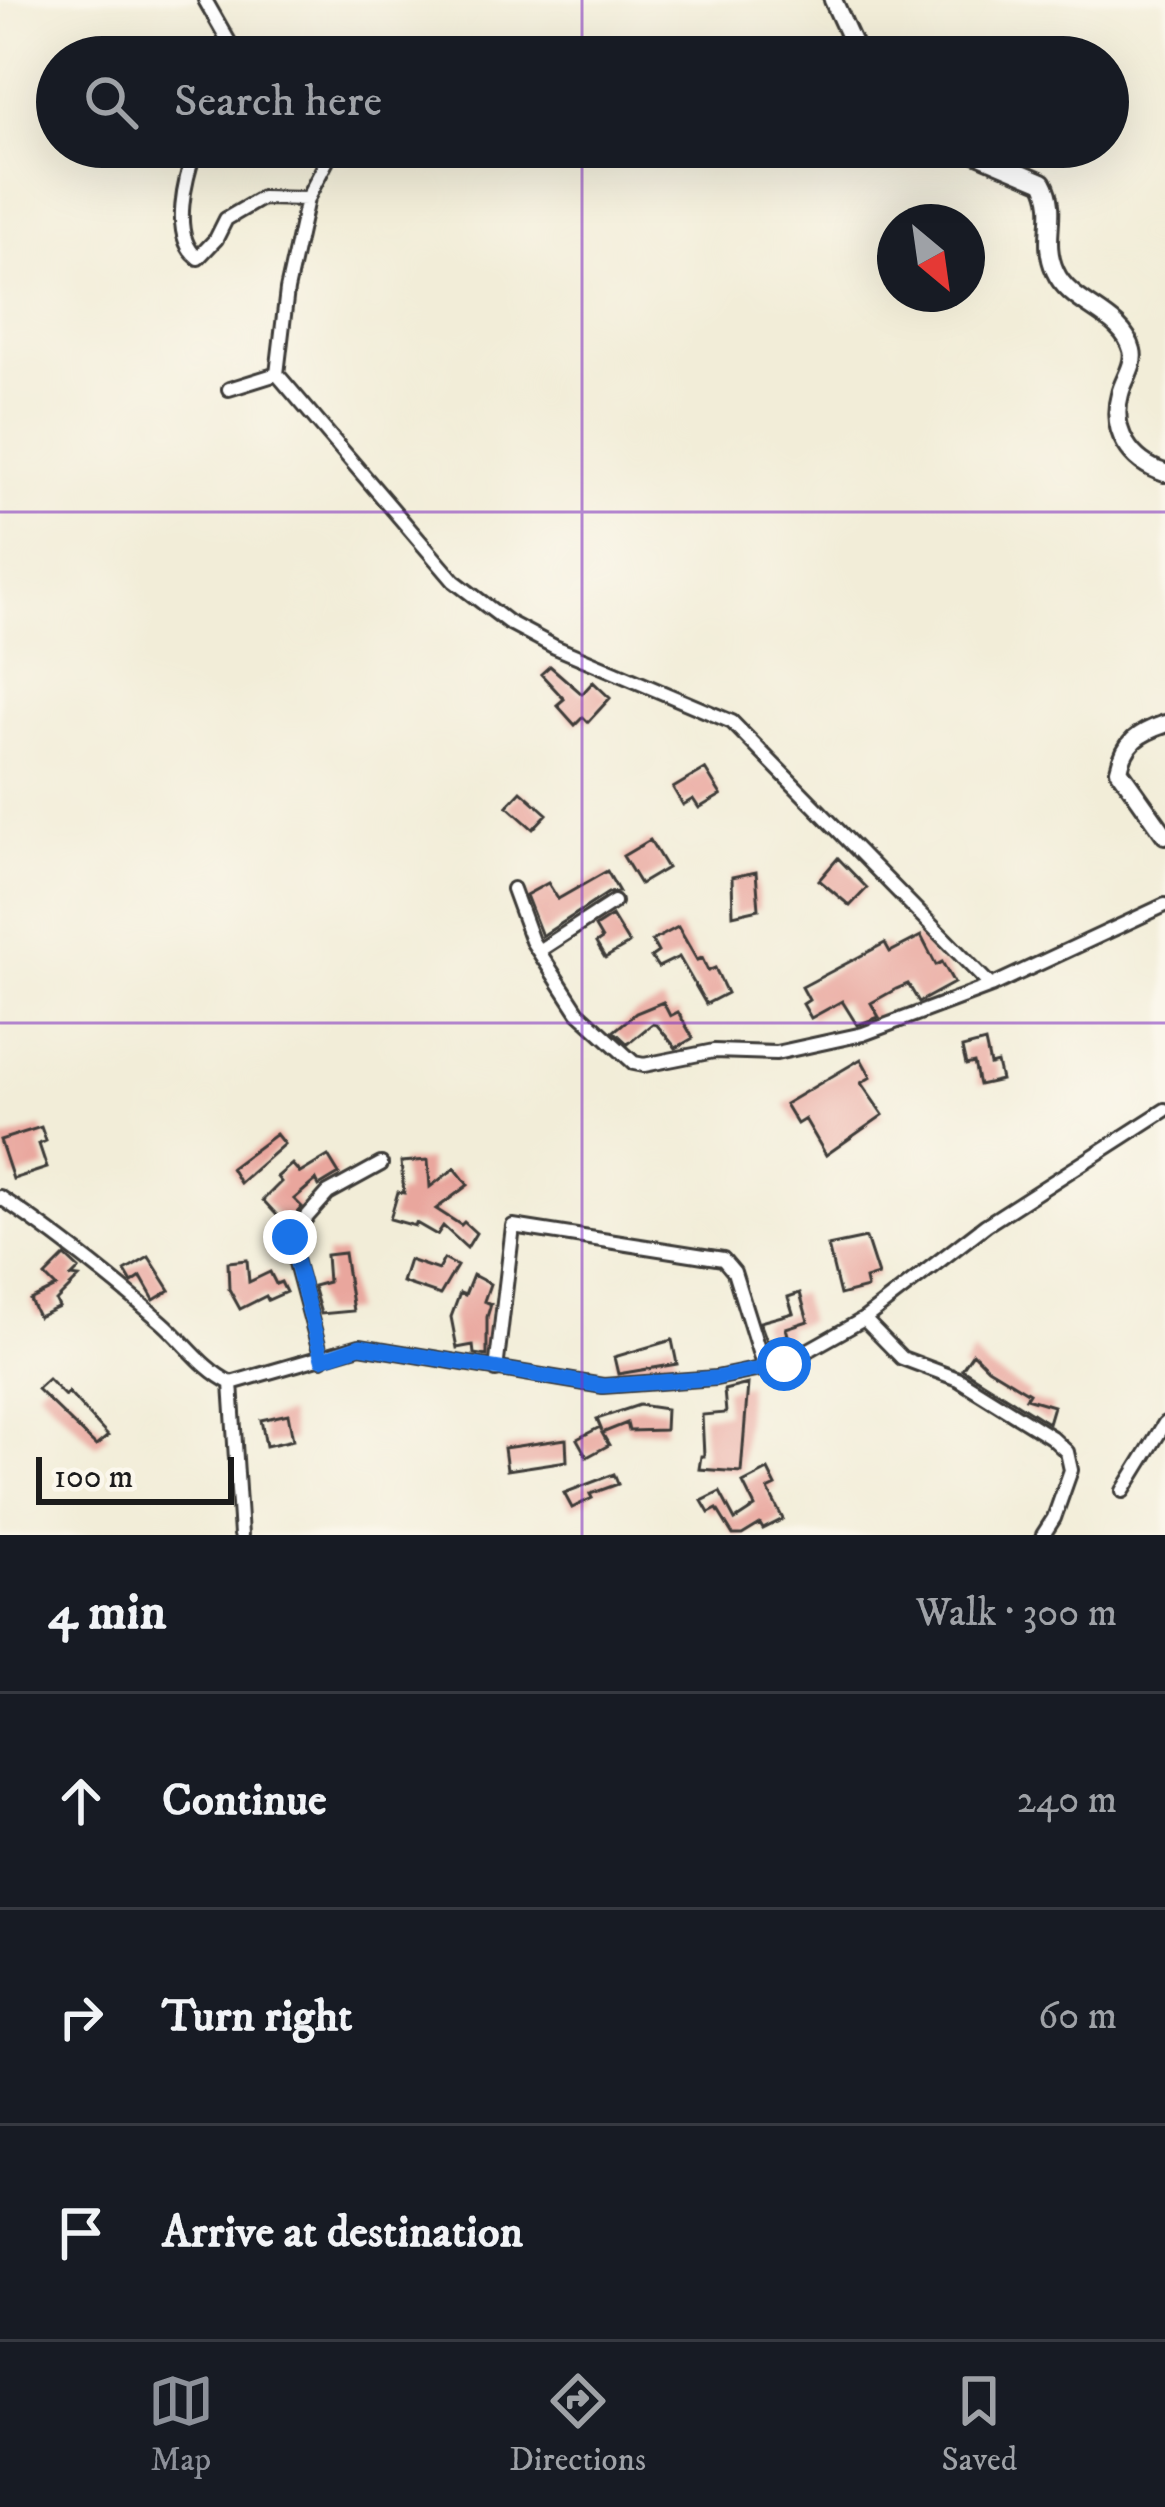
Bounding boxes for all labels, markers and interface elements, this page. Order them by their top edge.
search box [36,36,1129,168]
icon: search [78,69,144,135]
text: Search here [174,74,382,130]
north arrow [877,204,985,312]
route end [263,1210,317,1264]
route start [757,1337,811,1391]
scale bar [36,1451,234,1504]
text: 100 m [54,1457,133,1498]
text: 4 min [48,1581,166,1645]
text: Walk · 300 m [916,1589,1117,1638]
icon: ahead [48,1768,114,1834]
text: Continue [162,1773,327,1829]
text: 240 m [1017,1776,1117,1825]
icon: right [48,1984,114,2050]
text: Turn right [162,1989,352,2045]
text: 60 m [1038,1992,1117,2041]
icon: arrive [48,2200,114,2266]
text: Arrive at destination [162,2205,523,2261]
tab: Map [148,2368,214,2481]
tab: Directions [509,2368,646,2481]
tab: Saved [941,2368,1017,2481]

